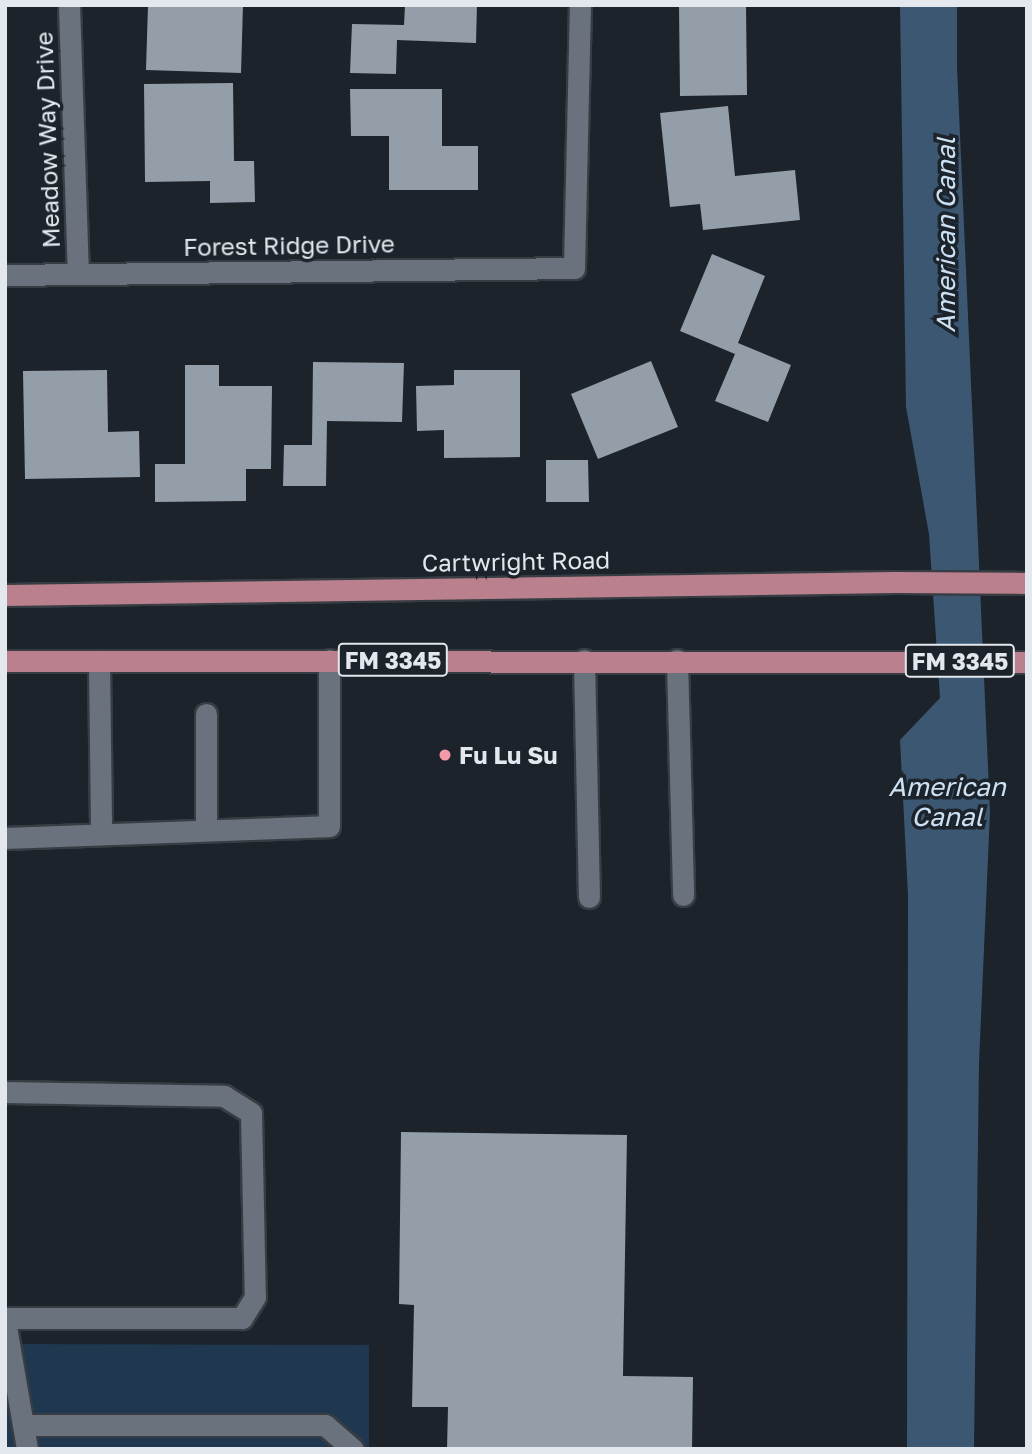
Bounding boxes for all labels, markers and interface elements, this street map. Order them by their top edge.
street label: Meadow Way Drive [29,31,65,249]
water label: American Canal [930,137,962,333]
street label: Forest Ridge Drive [183,229,395,261]
street label: Cartwright Road [422,545,610,577]
road number: FM 3345 [337,640,449,680]
road number: FM 3345 [904,642,1016,680]
place label: Fu Lu Su [459,741,558,769]
marker: Fu Lu Su [437,747,453,763]
water label: American Canal [888,771,1006,832]

